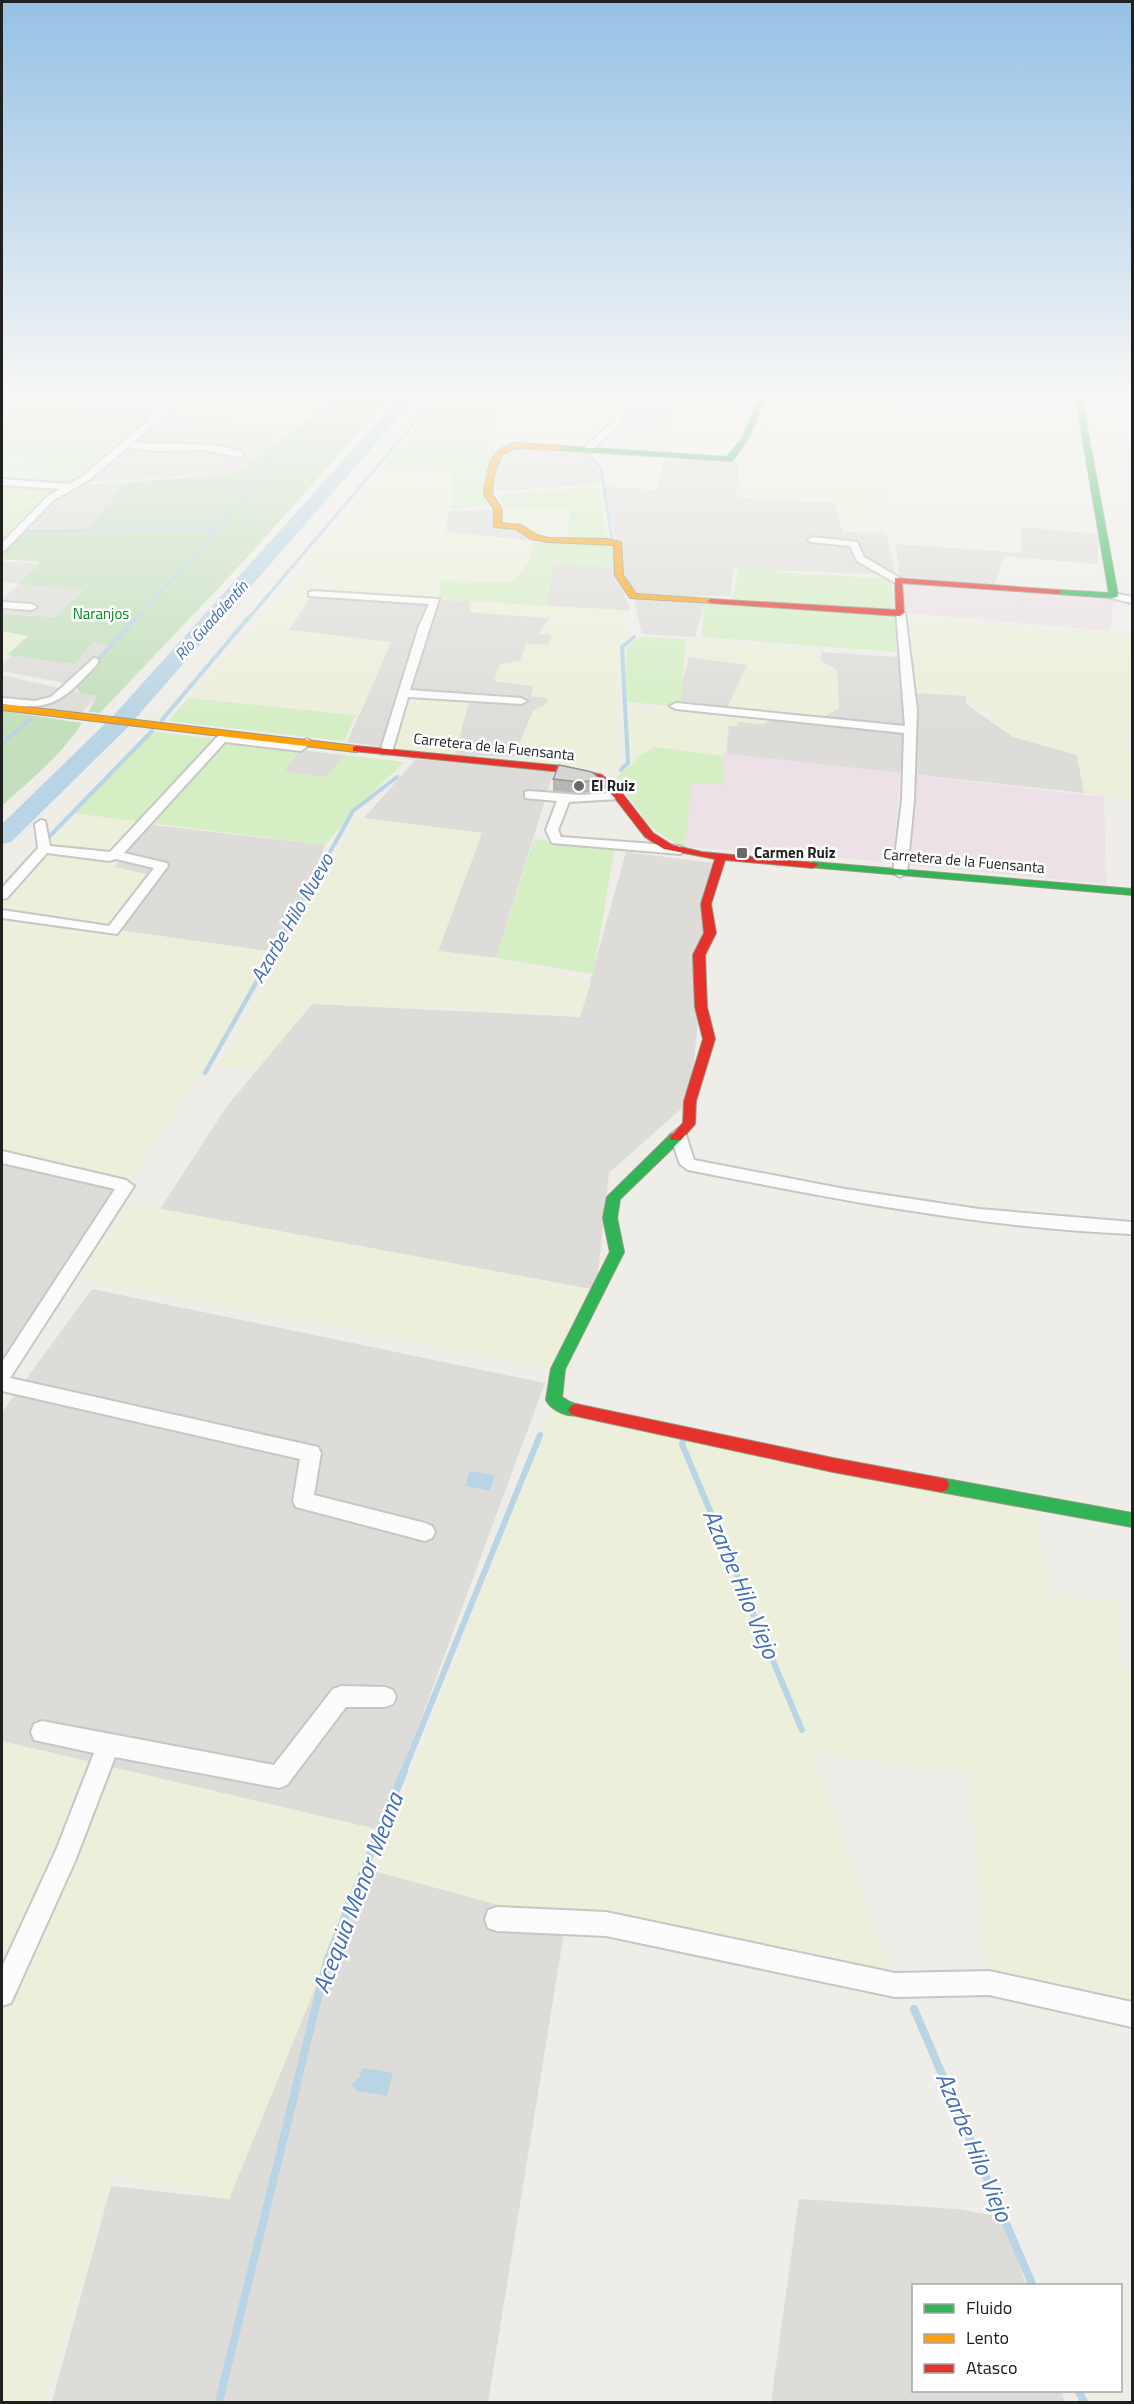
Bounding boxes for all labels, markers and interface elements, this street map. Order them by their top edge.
water label: Río Guadalentín [169,574,254,665]
park label: Naranjos [73,602,129,625]
street label: Carretera de la Fuensanta [412,727,576,766]
place label: El Ruiz [591,774,635,797]
marker: El Ruiz [572,779,586,793]
place label: Carmen Ruiz [754,841,836,864]
street label: Carretera de la Fuensanta [882,842,1046,879]
water label: Azarbe Hilo Nuevo [242,846,342,988]
marker: Carmen Ruiz [735,846,749,860]
water label: Azarbe Hilo Viejo [694,1503,790,1665]
water label: Acequia Menor Meana [302,1785,413,1998]
water label: Azarbe Hilo Viejo [927,2066,1023,2228]
legend [912,2284,1122,2392]
text: Fluido [966,2294,1012,2321]
text: Lento [966,2324,1009,2351]
text: Atasco [966,2354,1017,2381]

